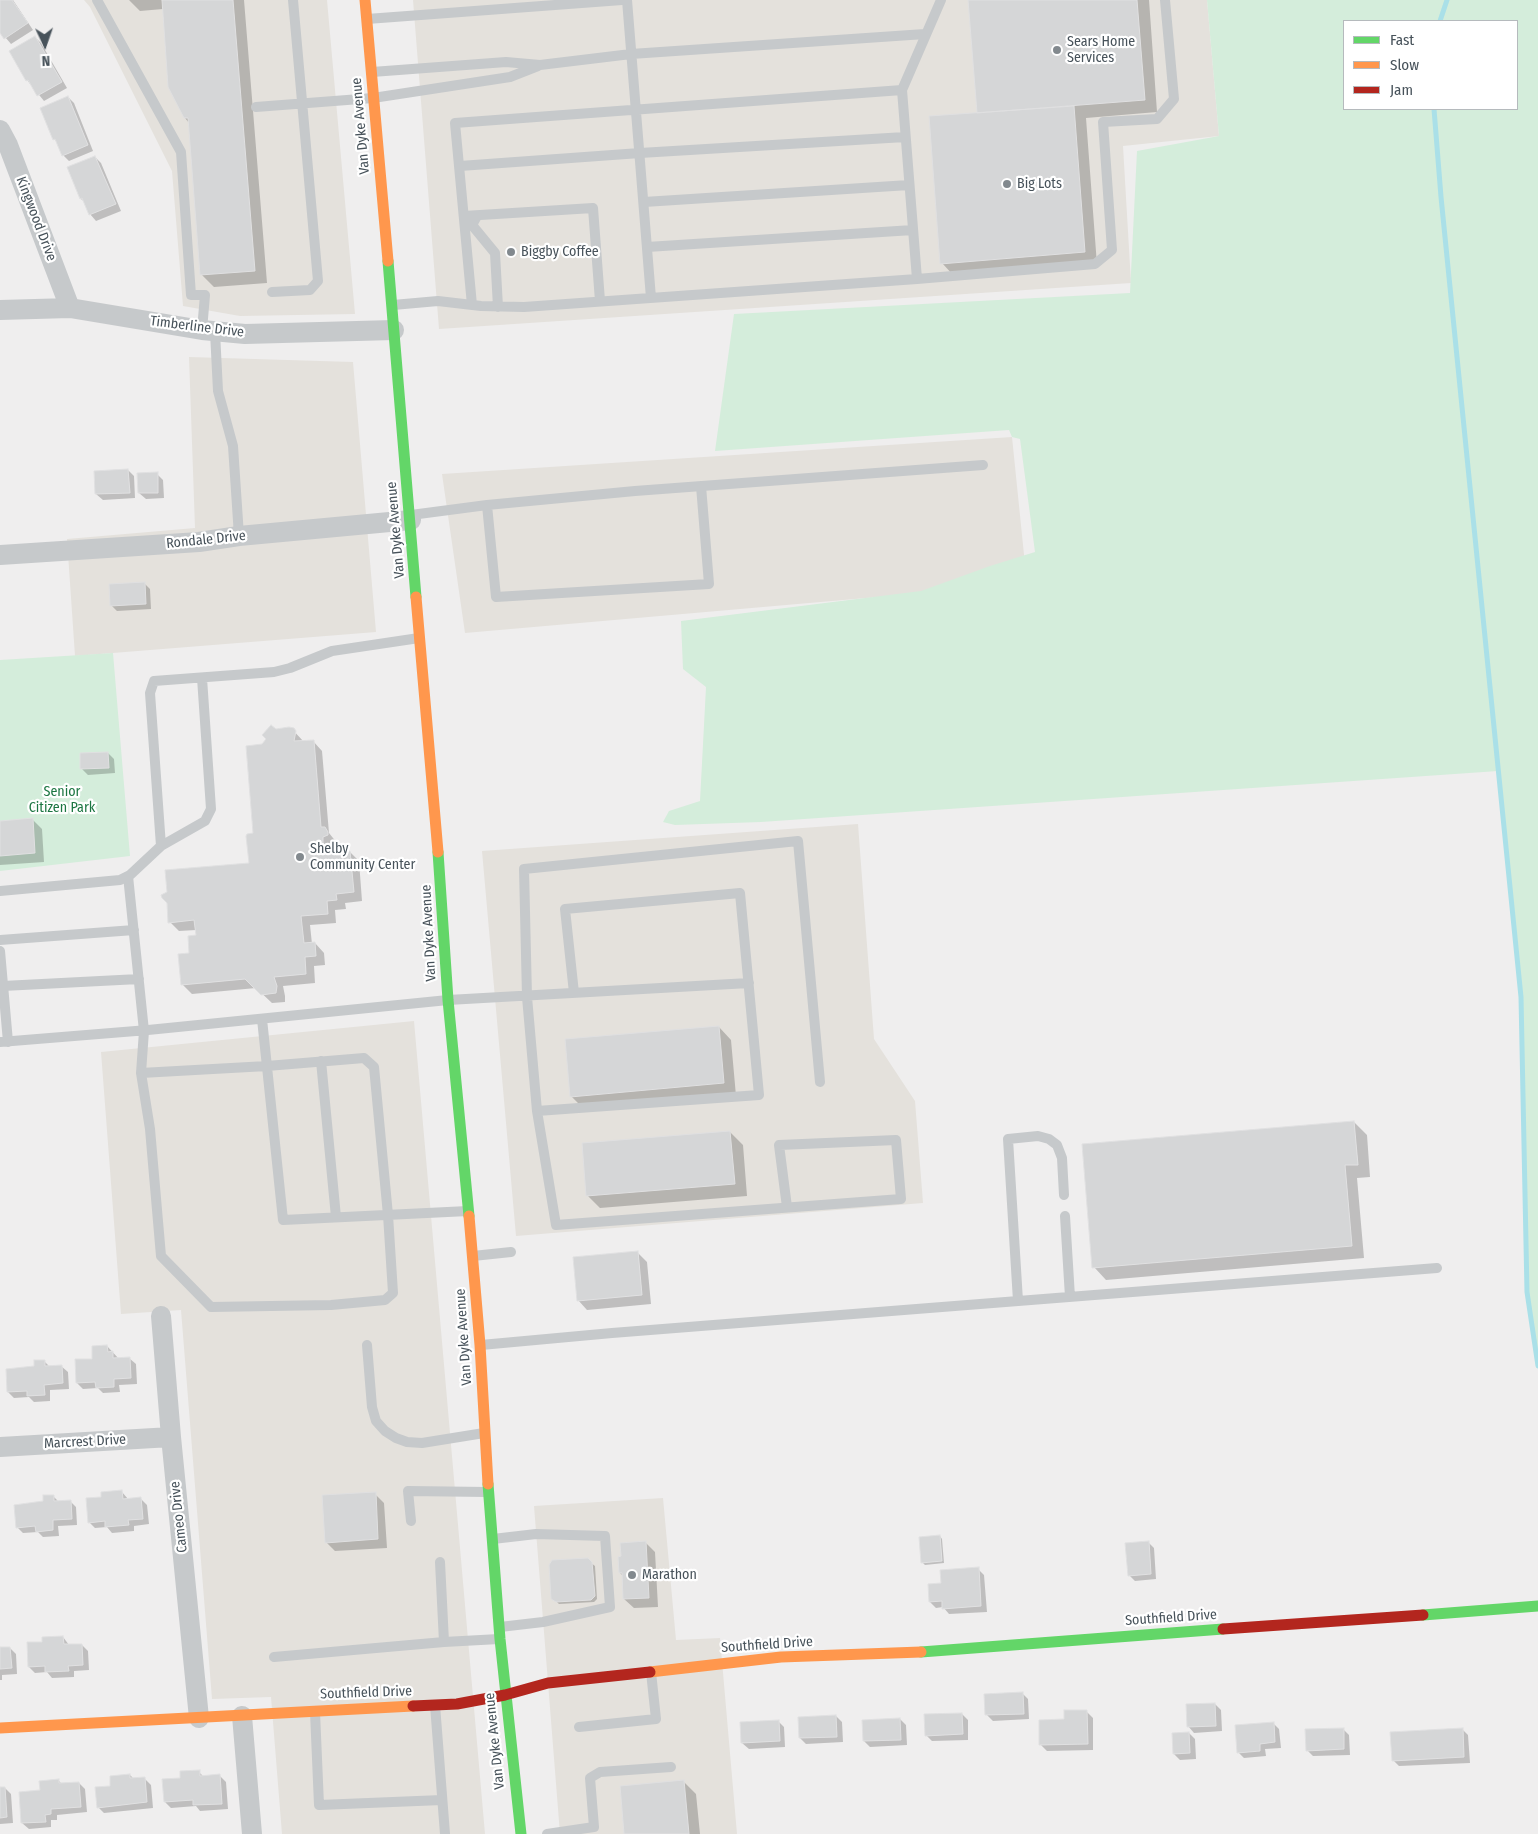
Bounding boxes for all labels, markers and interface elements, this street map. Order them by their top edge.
north arrow [20,20,70,70]
legend [1343,20,1518,110]
text: Fast [1390,31,1414,49]
place label: Sears Home Services [1067,34,1135,66]
marker: Sears Home Services [1051,44,1063,56]
text: N [41,52,50,69]
text: Slow [1390,56,1419,74]
street label: Van Dyke Avenue [348,77,374,175]
text: Jam [1390,81,1413,99]
street label: Kingwood Drive [12,174,60,264]
place label: Big Lots [1017,176,1062,192]
marker: Big Lots [1001,178,1013,190]
place label: Biggby Coffee [521,244,599,260]
marker: Biggby Coffee [505,246,517,258]
street label: Timberline Drive [149,313,245,341]
street label: Van Dyke Avenue [383,481,409,579]
street label: Rondale Drive [165,527,247,553]
park label: Senior Citizen Park [29,784,95,816]
place label: Shelby Community Center [310,841,415,874]
marker: Shelby Community Center [294,851,306,863]
street label: Van Dyke Avenue [418,884,440,982]
street label: Van Dyke Avenue [452,1288,476,1386]
street label: Marcrest Drive [44,1431,126,1453]
street label: Cameo Drive [167,1480,191,1554]
place label: Marathon [642,1567,697,1583]
marker: Marathon [626,1569,638,1581]
street label: Southfield Drive [1125,1606,1217,1630]
street label: Southfield Drive [721,1633,813,1657]
street label: Southfield Drive [320,1683,412,1703]
street label: Van Dyke Avenue [482,1692,508,1790]

